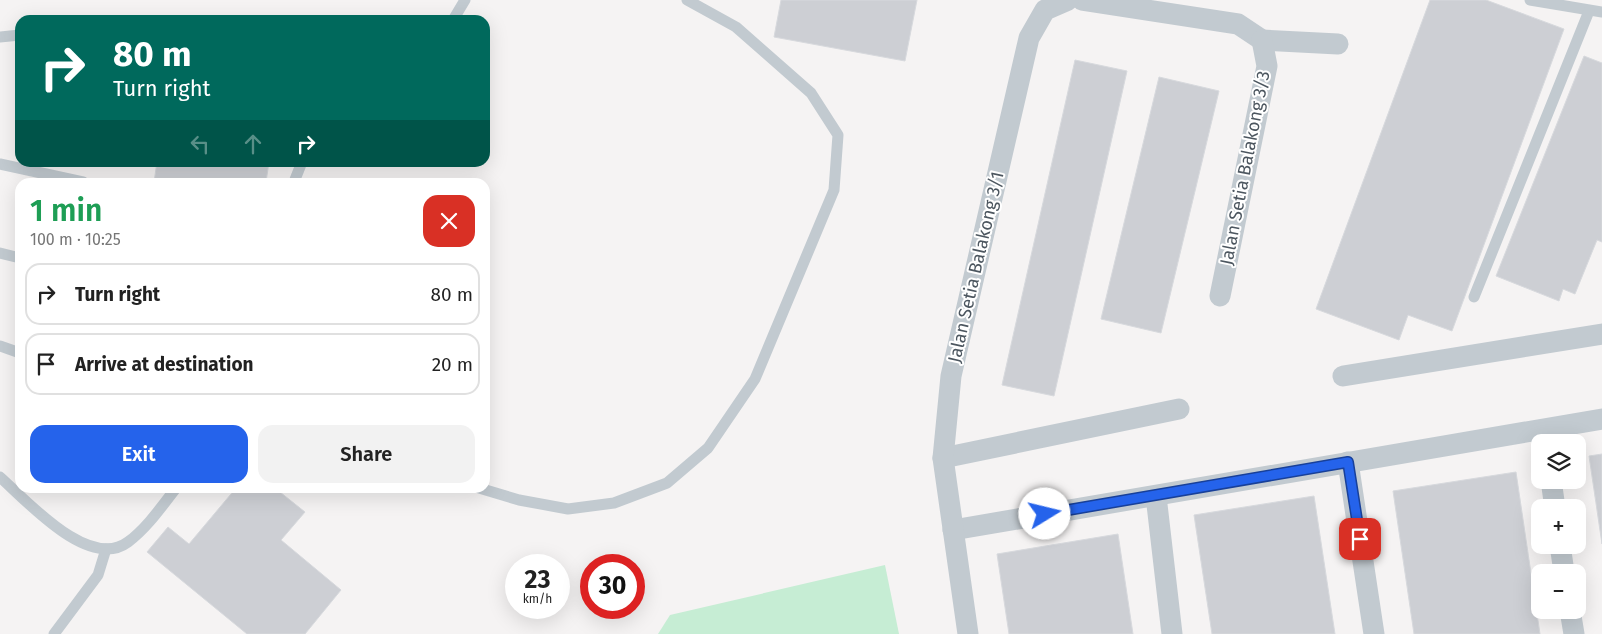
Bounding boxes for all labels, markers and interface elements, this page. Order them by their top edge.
text: 80 m [113,33,192,75]
icon: right [30,35,95,100]
street label: Jalan Setia Balakong 3/3 [1215,69,1275,267]
text: Turn right [113,75,210,102]
icon: left [186,130,214,158]
icon: ahead [239,130,267,158]
icon: right [292,130,320,158]
street label: Jalan Setia Balakong 3/1 [943,169,1009,365]
text: 1 min [30,193,102,229]
button: close [423,195,475,247]
text: 100 m · 10:25 [30,230,121,249]
icon: right [32,280,60,308]
text: Turn right [75,283,160,306]
text: 80 m [431,283,473,306]
icon: arrive [32,350,60,378]
text: Arrive at destination [75,353,254,376]
text: 20 m [432,353,473,376]
button: Exit [30,425,248,483]
button: Share [258,425,475,483]
map controls [1531,434,1586,619]
button: layers [1531,434,1586,489]
position arrow [1018,487,1070,539]
button: + [1531,499,1586,554]
pin [1339,518,1381,560]
icon: arrive [1346,525,1374,553]
speed limit sign: 30 [580,554,645,619]
button: − [1531,564,1586,619]
text: 23 [525,565,550,595]
text: km/h [523,592,552,606]

